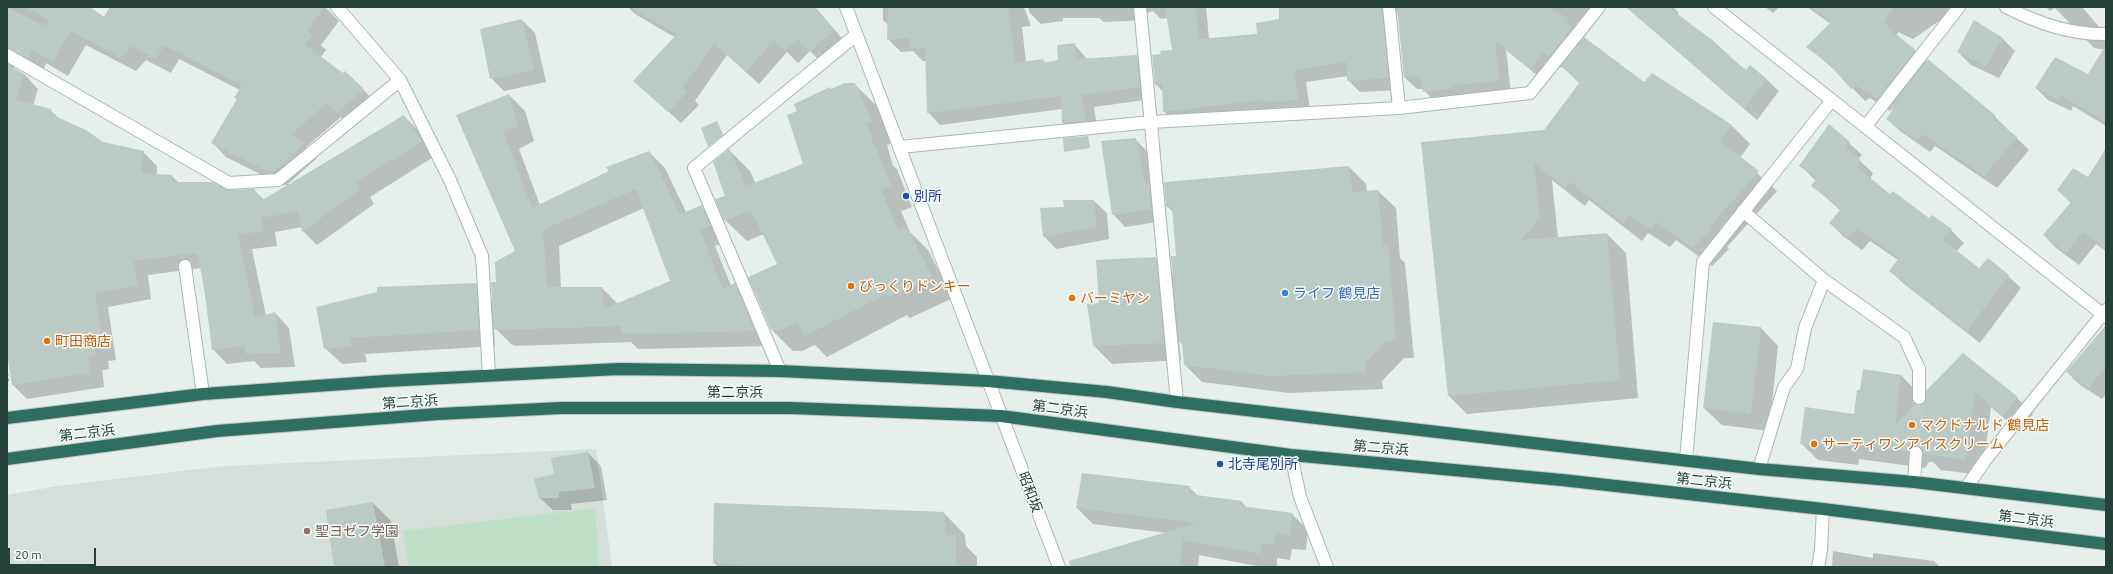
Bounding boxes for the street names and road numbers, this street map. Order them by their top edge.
street label: 第二京浜 [707,384,763,400]
street label: 第二京浜 [381,392,439,412]
street label: 第二京浜 [1031,397,1089,421]
street label: 第二京浜 [58,421,116,445]
street label: 第二京浜 [1352,437,1410,459]
street label: 昭和坂 [1015,469,1045,515]
street label: 第二京浜 [1675,470,1733,492]
street label: 第二京浜 [1997,507,2055,531]

